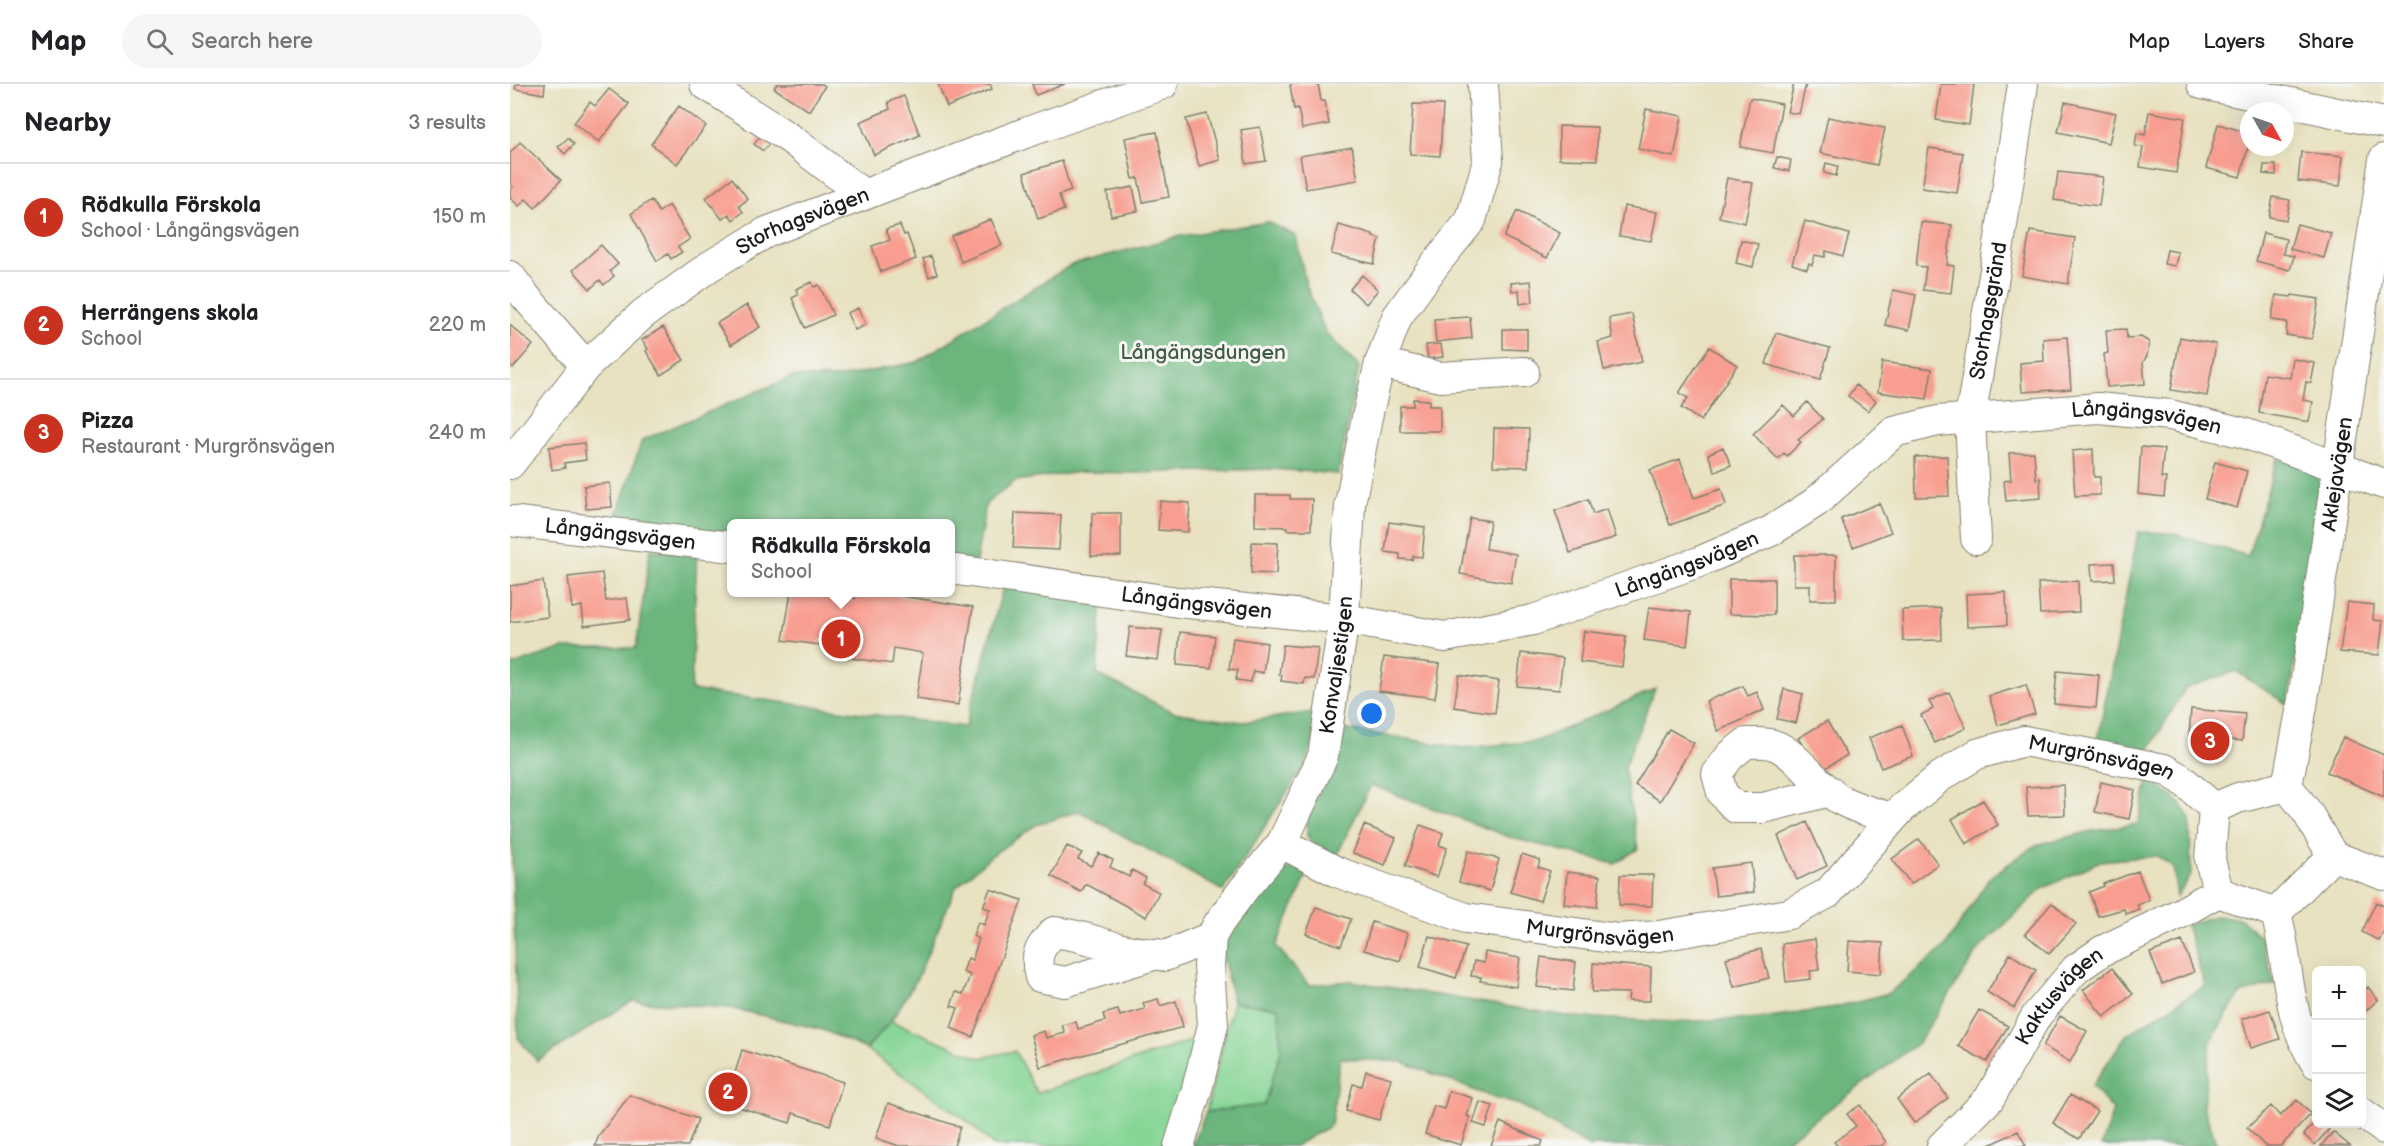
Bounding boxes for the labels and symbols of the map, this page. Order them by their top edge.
north arrow [2240,102,2294,156]
street label: Storhagsvägen [732,182,873,261]
street label: Storhagsgränd [1965,240,2012,381]
park label: Långängsdungen [1120,340,1286,365]
street label: Långängsvägen [2070,396,2224,440]
street label: Aklejavägen [2316,415,2358,533]
street label: Långängsvägen [543,513,697,556]
street label: Långängsvägen [1612,526,1763,603]
street label: Långängsvägen [1119,582,1273,625]
street label: Konvaljestigen [1315,595,1358,736]
pin: 1 [822,616,860,662]
your location [1357,699,1386,728]
pin: 3 [2190,718,2230,764]
street label: Murgrönsvägen [2026,730,2179,786]
street label: Murgrönsvägen [1524,914,1676,952]
street label: Kaktusvägen [2010,942,2108,1050]
pin: 2 [708,1070,748,1114]

